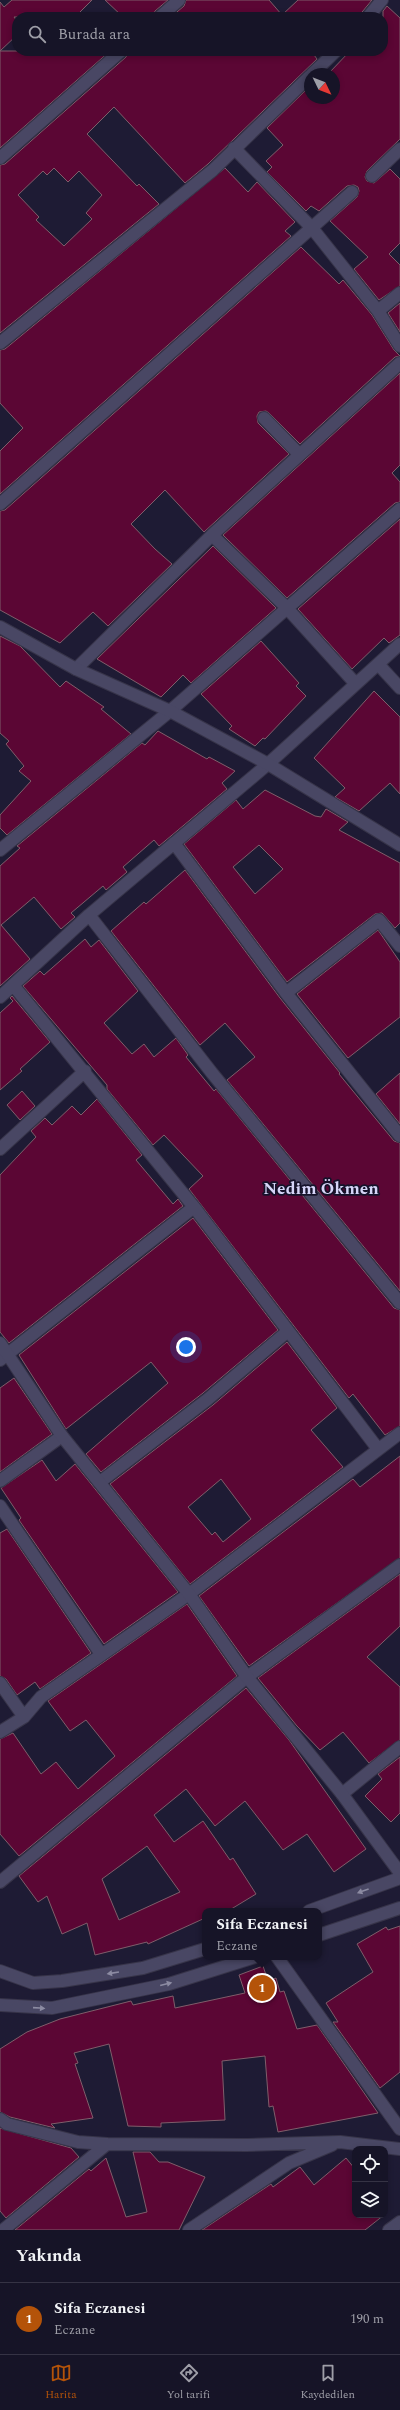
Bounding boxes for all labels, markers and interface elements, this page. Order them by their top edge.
search box [12,12,388,56]
icon: search [26,23,48,45]
text: Burada ara [58,23,130,46]
north arrow [304,68,340,104]
district label: Nedim Ökmen [263,1176,379,1202]
your location [176,1337,196,1357]
one-way arrow [357,1889,369,1895]
popup [202,1908,322,1960]
text: Sifa Eczanesi [216,1913,308,1936]
text: Eczane [216,1936,257,1956]
one-way arrow [107,1970,119,1976]
pin: 1 [249,1973,275,2003]
one-way arrow [161,1981,173,1987]
one-way arrow [33,2004,45,2011]
map controls [352,2146,388,2218]
button: locate [352,2146,388,2182]
button: layers [352,2182,388,2218]
text: Yakında [16,2243,81,2269]
text: Sifa Eczanesi [54,2297,146,2320]
text: 1 [25,2309,33,2329]
text: 190 m [350,2309,384,2329]
text: Eczane [54,2320,95,2340]
tab: Harita [45,2362,77,2403]
tab: Yol tarifi [167,2362,210,2403]
tab: Kaydedilen [301,2362,355,2403]

